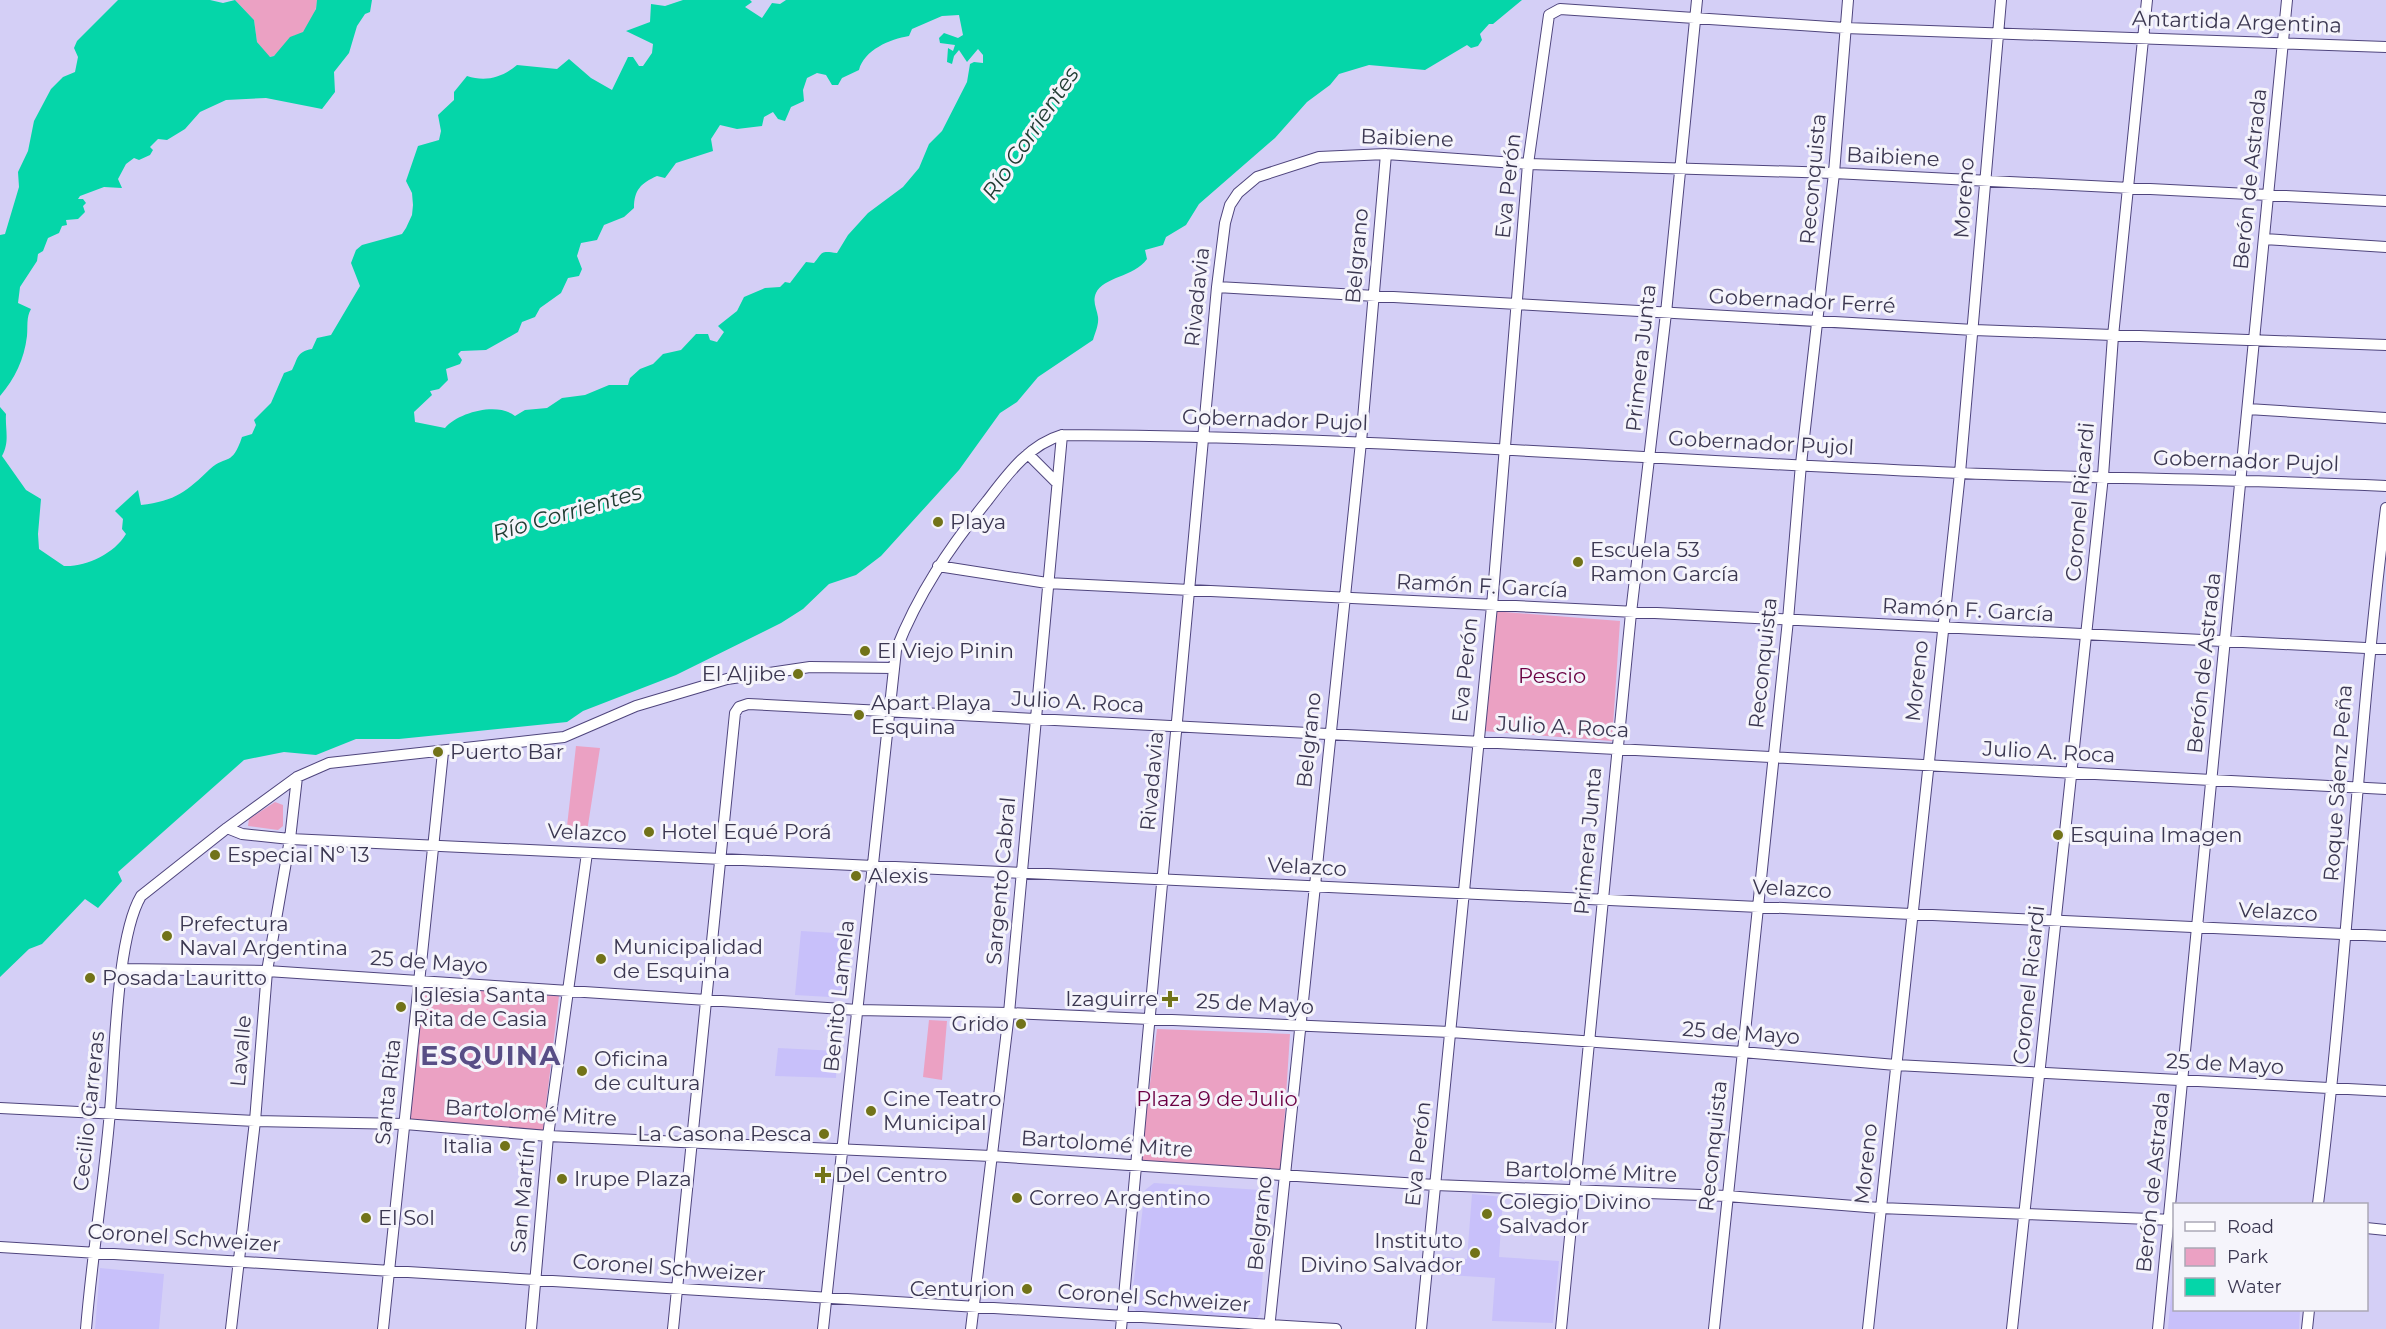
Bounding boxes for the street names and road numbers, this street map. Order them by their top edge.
street label: Antartida Argentina [2132,5,2342,38]
street label: Berón de Astrada [2228,87,2271,271]
street label: Reconquista [1794,112,1831,246]
street label: Baibiene [1360,123,1454,152]
street label: Eva Perón [1490,132,1525,240]
street label: Baibiene [1846,142,1940,171]
street label: Moreno [1948,156,1979,239]
street label: Belgrano [1340,207,1373,305]
street label: Rivadavia [1179,246,1214,348]
street label: Primera Junta [1620,283,1661,433]
street label: Gobernador Ferré [1708,283,1896,318]
street label: Gobernador Pujol [1182,404,1369,435]
street label: Coronel Ricardi [2060,421,2099,583]
street label: Gobernador Pujol [1667,425,1855,460]
street label: Gobernador Pujol [2153,445,2340,476]
street label: Ramón F. García [1395,569,1569,602]
street label: Berón de Astrada [2182,571,2225,755]
street label: Ramón F. García [1881,593,2055,626]
street label: Reconquista [1743,596,1782,730]
street label: Eva Perón [1447,616,1482,724]
street label: Moreno [1900,639,1933,723]
street label: Roque Sáenz Peña [2318,684,2357,882]
street label: Julio A. Roca [1010,685,1145,717]
street label: Belgrano [1291,691,1326,789]
street label: Julio A. Roca [1495,710,1630,742]
street label: Rivadavia [1135,730,1168,832]
street label: Julio A. Roca [1981,735,2116,767]
street label: Primera Junta [1569,766,1606,916]
street label: Sargento Cabral [981,796,1020,966]
street label: Velazco [547,818,627,847]
street label: Velazco [1267,852,1347,881]
street label: Velazco [1752,874,1832,903]
street label: Velazco [2238,897,2318,926]
street label: Coronel Ricardi [2008,904,2049,1066]
street label: Benito Lamela [818,919,859,1073]
street label: 25 de Mayo [369,945,489,978]
street label: 25 de Mayo [1195,988,1315,1019]
street label: Lavalle [225,1014,256,1088]
street label: 25 de Mayo [1681,1016,1801,1049]
street label: Cecilio Carreras [68,1030,109,1192]
street label: Santa Rita [369,1038,406,1146]
street label: 25 de Mayo [2165,1048,2285,1079]
street label: Reconquista [1693,1079,1732,1213]
street label: Berón de Astrada [2131,1090,2174,1274]
street label: Bartolomé Mitre [444,1094,618,1131]
street label: Eva Perón [1400,1100,1435,1208]
street label: Moreno [1849,1122,1882,1206]
street label: Bartolomé Mitre [1020,1125,1194,1162]
street label: San Martín [505,1138,540,1254]
street label: Bartolomé Mitre [1504,1156,1678,1187]
street label: Belgrano [1242,1174,1277,1272]
street label: Coronel Schweizer [87,1218,281,1257]
street label: Coronel Schweizer [572,1248,766,1287]
street label: Coronel Schweizer [1057,1278,1251,1317]

